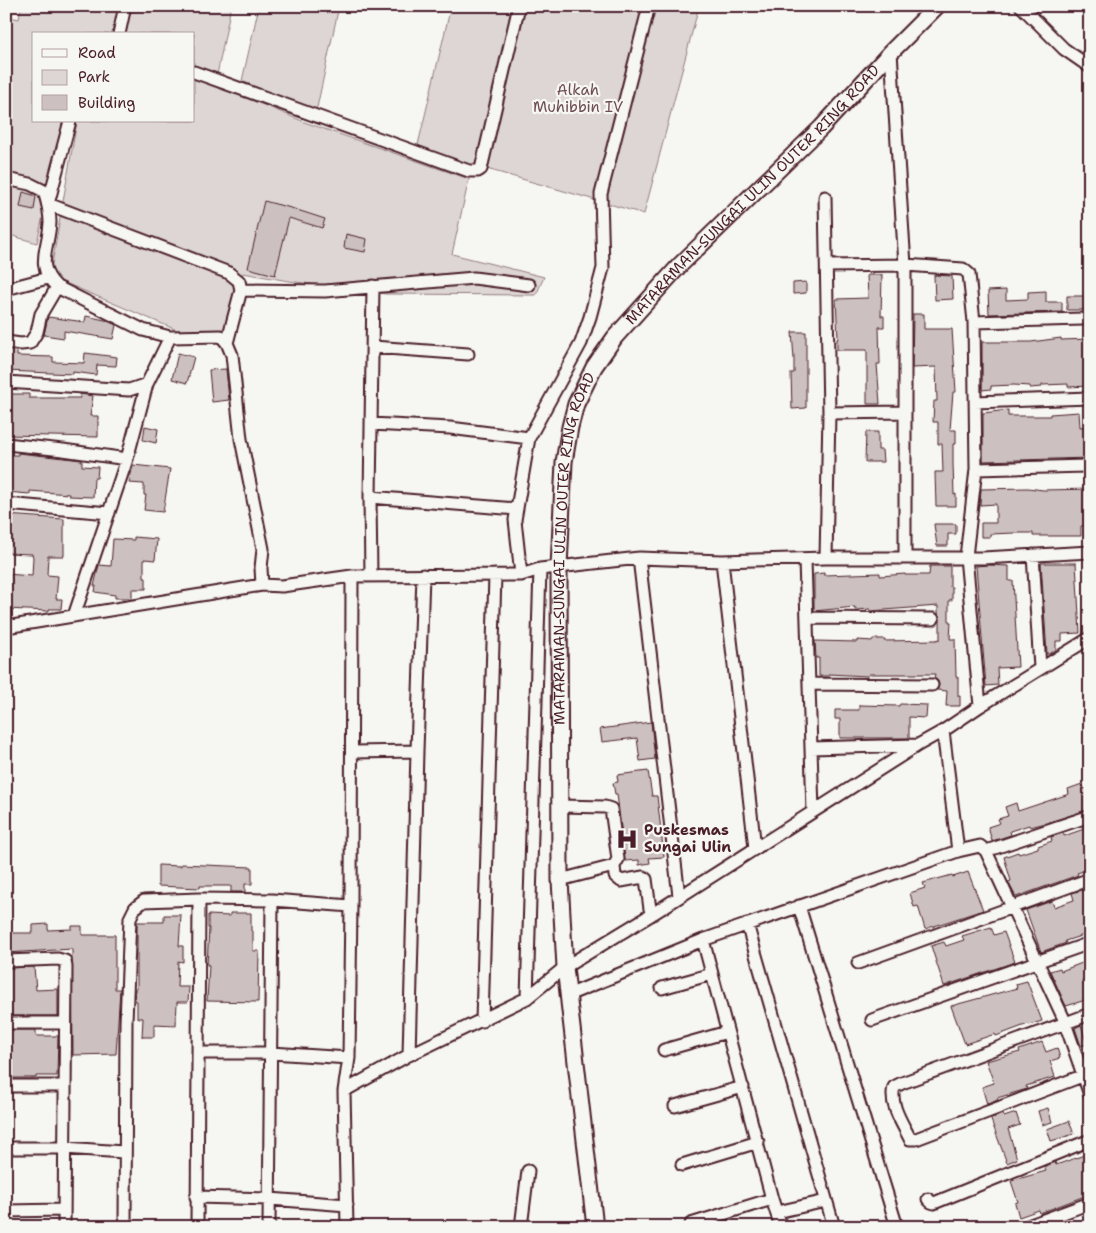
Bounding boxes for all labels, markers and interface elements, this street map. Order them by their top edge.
legend [32,32,195,122]
text: Road [78,43,116,63]
street label: MATARAMAN-SUNGAI ULIN OUTER RING ROAD [621,61,884,329]
text: Park [78,67,110,87]
park label: Alkah Muhibbin IV [533,80,623,117]
text: Building [78,93,135,113]
street label: MATARAMAN-SUNGAI ULIN OUTER RING ROAD [549,369,600,725]
place label: Puskesmas Sungai Ulin [644,820,731,857]
hospital icon: Puskesmas Sungai Ulin [614,826,640,852]

